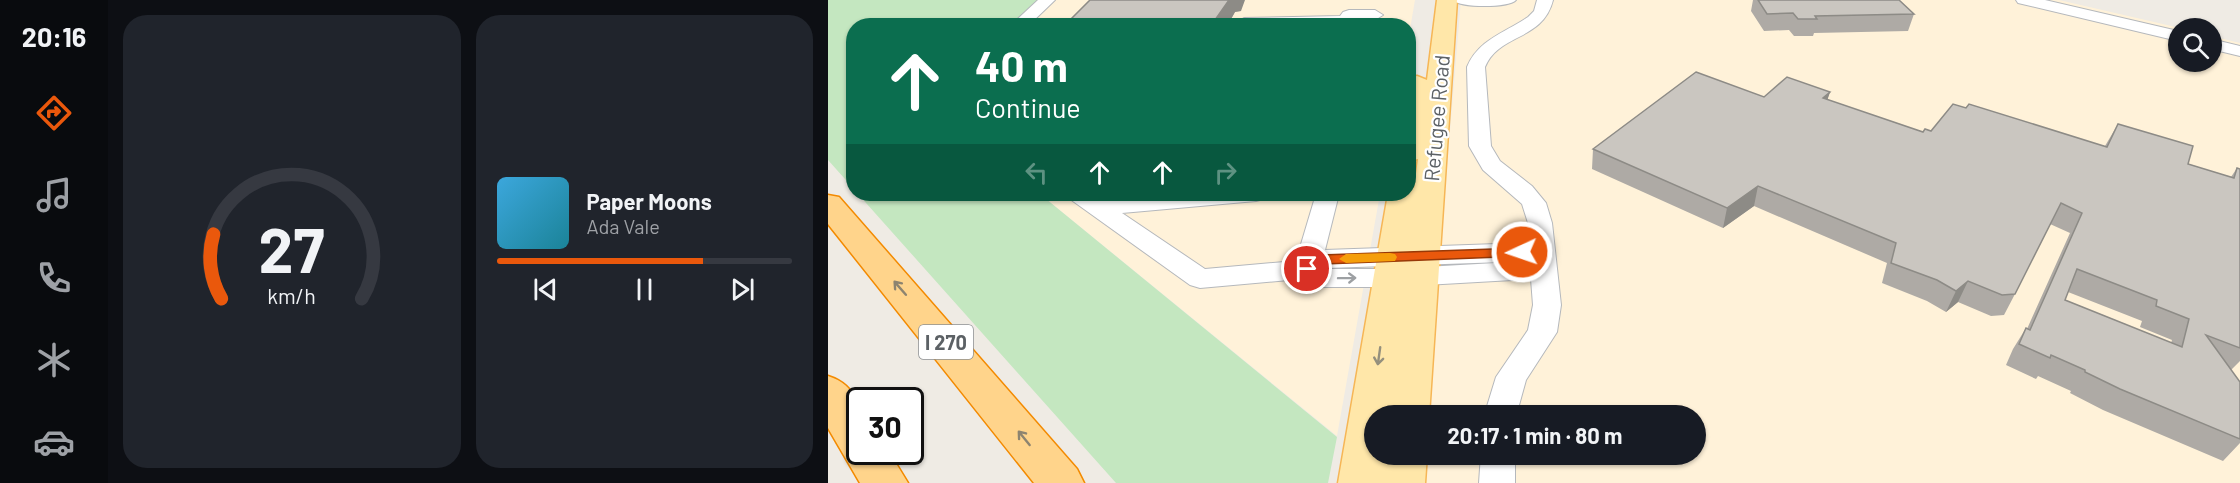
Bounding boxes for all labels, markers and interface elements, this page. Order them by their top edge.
map controls [2168,18,2222,72]
button: search [2168,18,2222,72]
text: 20:16 [22,20,86,52]
text: 40 m [975,40,1068,90]
icon: ahead [876,42,954,120]
street label: Refugee Road [1418,54,1454,182]
text: Continue [975,91,1081,123]
icon: directions [33,92,75,134]
icon: left [1020,156,1053,189]
icon: ahead [1083,156,1116,189]
icon: ahead [1146,156,1179,189]
icon: right [1209,156,1242,189]
icon: music [33,174,75,216]
text: Paper Moons [587,188,712,214]
text: 27 [259,211,325,285]
text: Ada Vale [587,214,660,238]
position arrow [1490,220,1554,284]
pin [1281,243,1332,294]
icon: arrive [1290,252,1323,285]
icon: phone [33,257,75,299]
one-way arrow [1337,272,1357,284]
icon: previous [529,273,562,306]
icon: pause [628,273,661,306]
icon: next [726,273,759,306]
one-way arrow [893,281,907,296]
text: km/h [267,283,316,308]
road number: I 270 [919,325,973,359]
icon: climate [33,339,75,381]
one-way arrow [1374,346,1385,366]
speed limit sign: 30 [846,387,924,465]
icon: car [33,421,75,463]
text: 20:17 · 1 min · 80 m [1448,422,1622,448]
one-way arrow [1018,430,1031,446]

